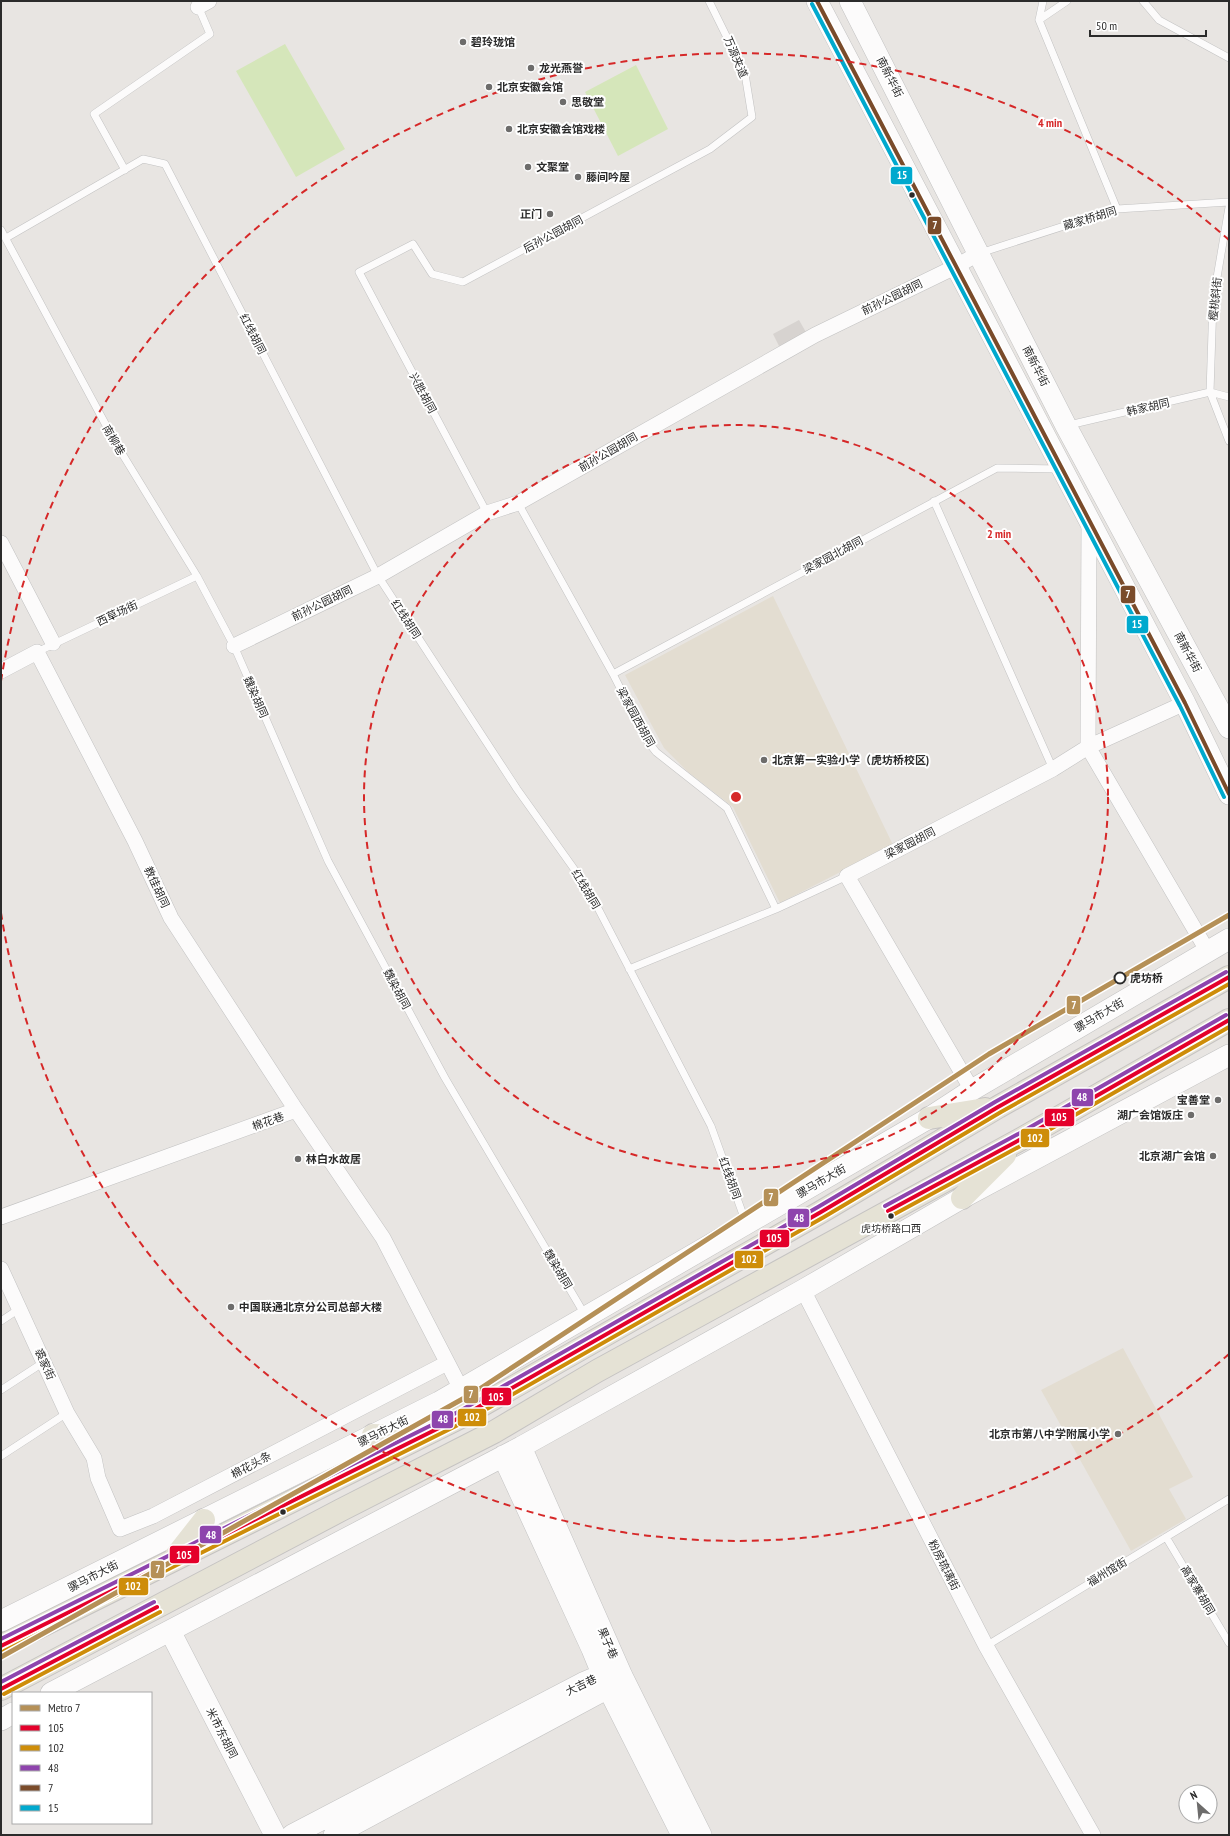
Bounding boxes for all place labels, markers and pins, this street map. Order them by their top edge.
place label: 碧玲珑馆 [471,35,515,49]
marker: 碧玲珑馆 [458,37,468,47]
place label: 龙光燕誉 [539,61,583,75]
marker: 龙光燕誉 [526,63,536,73]
place label: 北京安徽会馆 [497,80,563,94]
marker: 北京安徽会馆 [484,82,494,92]
place label: 思敬堂 [571,95,604,109]
marker: 思敬堂 [558,97,568,107]
place label: 北京安徽会馆戏楼 [517,122,605,136]
marker: 北京安徽会馆戏楼 [504,124,514,134]
place label: 文聚堂 [536,160,569,174]
marker: 文聚堂 [523,162,533,172]
place label: 藤间吟屋 [586,170,630,184]
marker: 藤间吟屋 [573,172,583,182]
unlabelled marker [907,190,917,200]
place label: 正门 [520,207,542,221]
marker: 正门 [545,209,555,219]
place label: 北京第一实验小学（虎坊桥校区) [772,753,929,767]
marker: 北京第一实验小学（虎坊桥校区) [759,755,769,765]
centre of rings [729,790,743,804]
marker: 虎坊桥 [1113,971,1127,985]
place label: 虎坊桥 [1130,971,1163,985]
place label: 宝善堂 [1177,1093,1210,1107]
marker: 宝善堂 [1213,1095,1223,1105]
place label: 湖广会馆饭庄 [1117,1108,1183,1122]
marker: 湖广会馆饭庄 [1186,1110,1196,1120]
place label: 北京湖广会馆 [1139,1149,1205,1163]
marker: 北京湖广会馆 [1208,1151,1218,1161]
place label: 林白水故居 [306,1152,361,1166]
marker: 林白水故居 [293,1154,303,1164]
marker: 虎坊桥路口西 [886,1211,896,1221]
place label: 虎坊桥路口西 [861,1222,921,1235]
place label: 中国联通北京分公司总部大楼 [239,1300,382,1314]
marker: 中国联通北京分公司总部大楼 [226,1302,236,1312]
place label: 北京市第八中学附属小学 [989,1427,1110,1441]
marker: 北京市第八中学附属小学 [1113,1429,1123,1439]
unlabelled marker [278,1507,288,1517]

